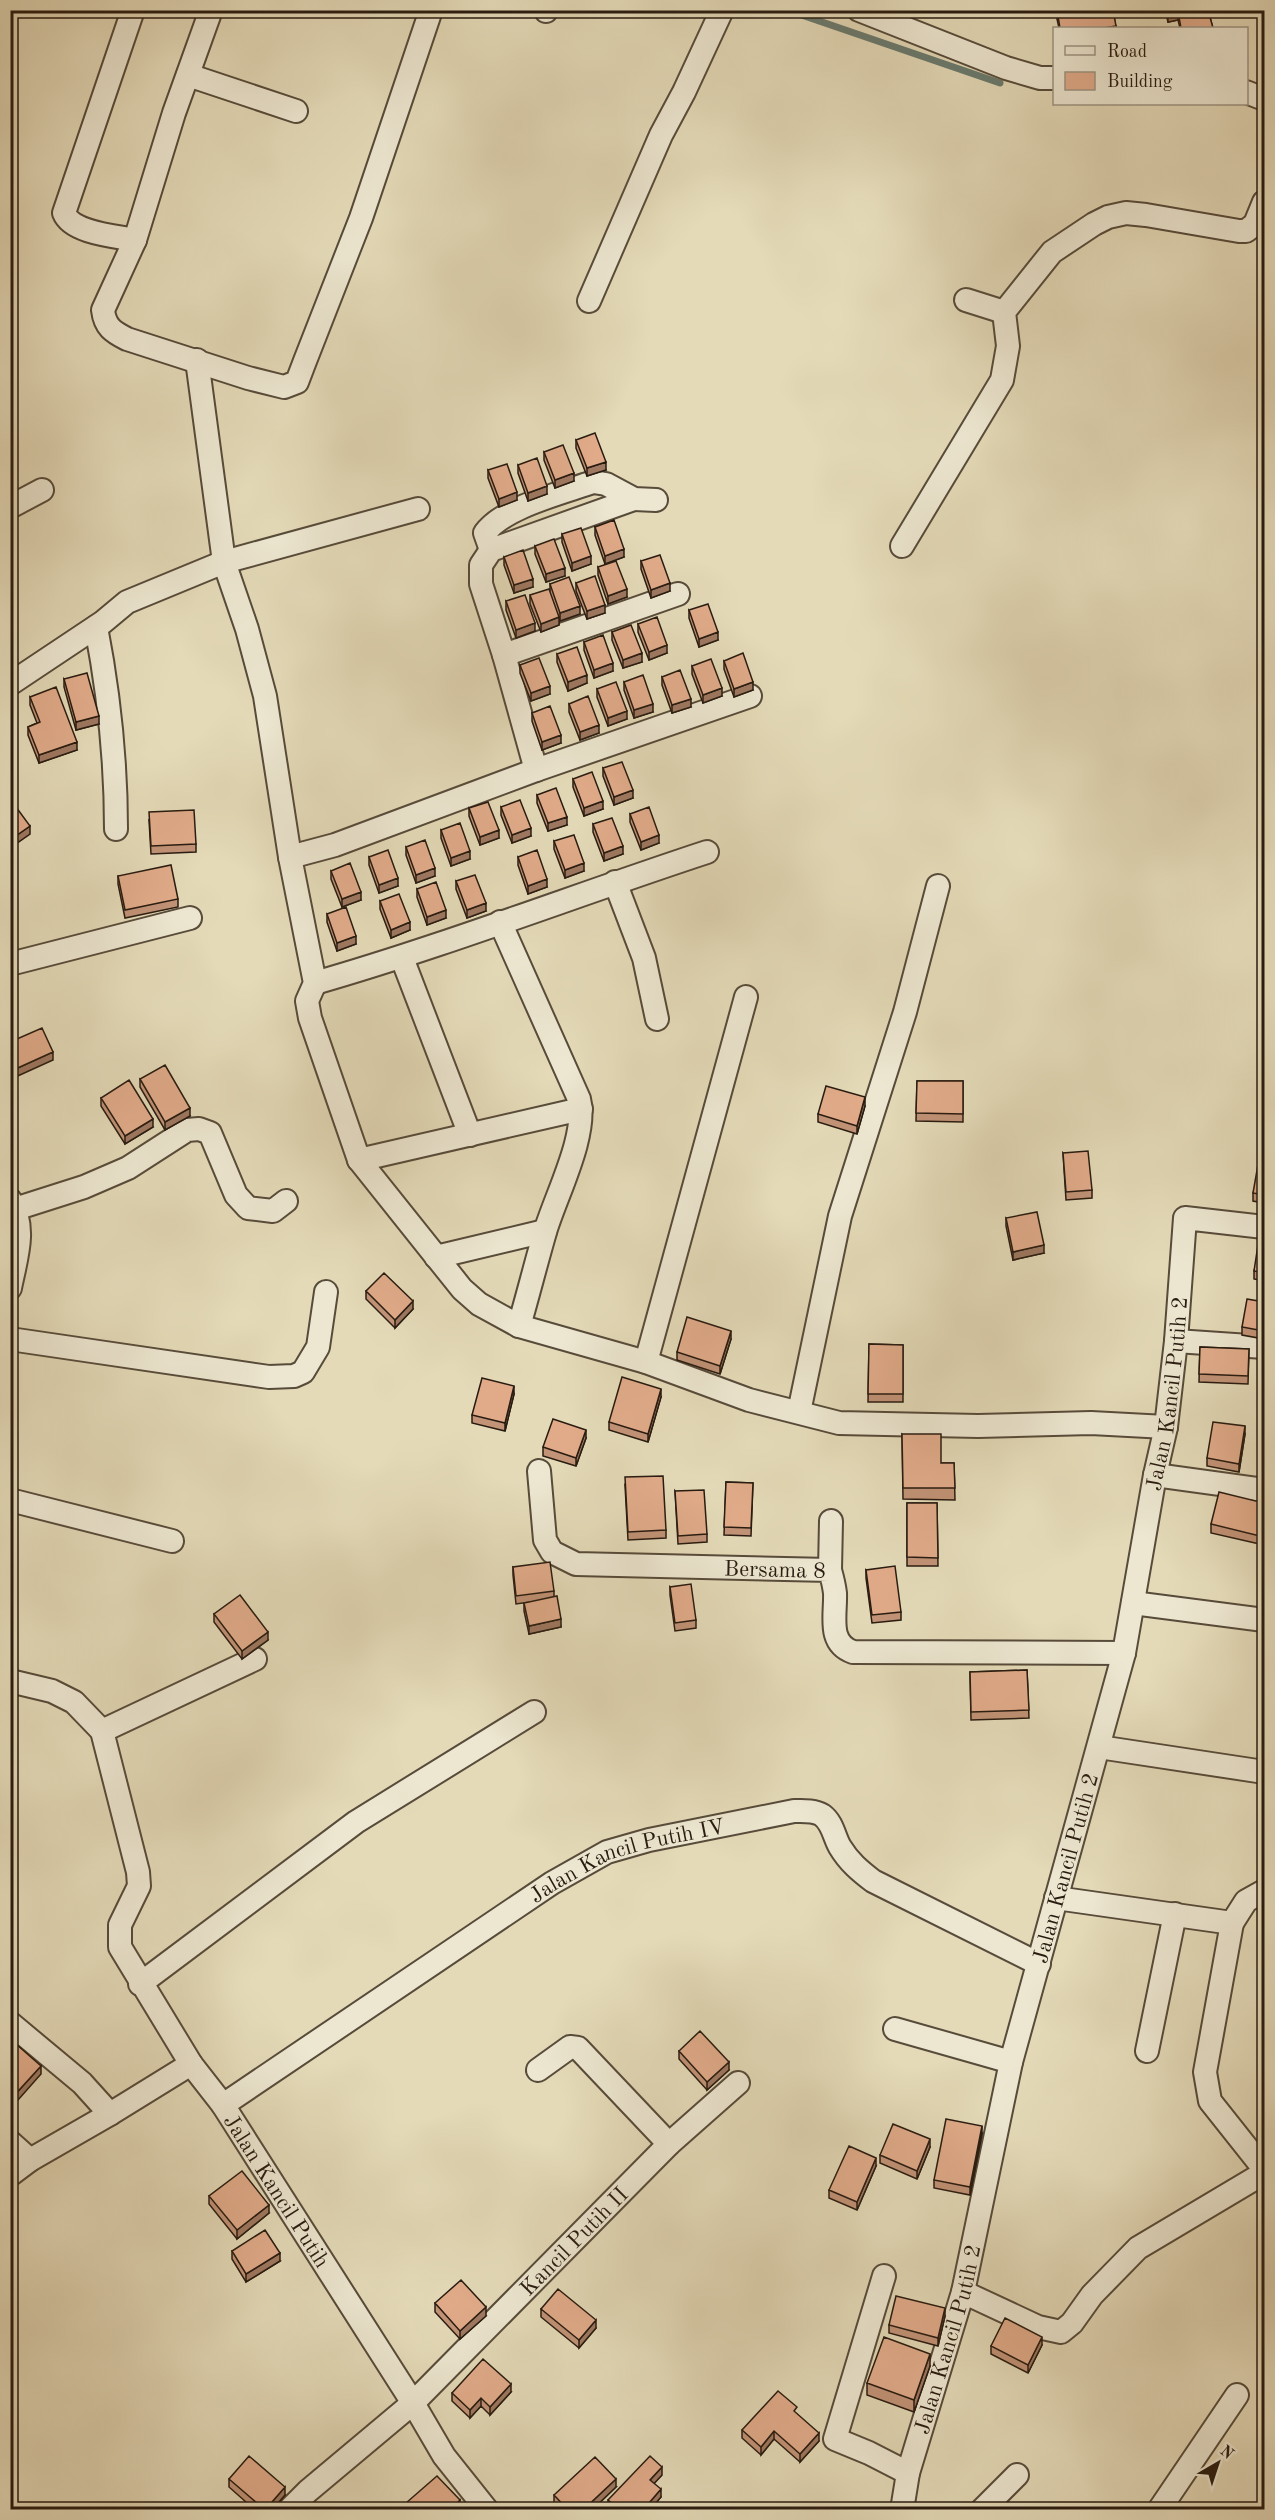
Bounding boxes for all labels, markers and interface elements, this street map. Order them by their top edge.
legend [1053,27,1248,105]
text: Road [1107,43,1147,61]
text: Building [1107,73,1173,91]
street label: Jalan Kancil Putih 2 [1143,1296,1192,1493]
street label: Bersama 8 [724,1558,826,1583]
street label: Jalan Kancil Putih 2 [1030,1771,1103,1966]
street label: Jalan Kancil Putih IV [526,1816,727,1908]
street label: Jalan Kancil Putih [219,2111,333,2272]
street label: Kancil Putih II [517,2184,633,2301]
street label: Jalan Kancil Putih 2 [911,2243,986,2437]
north arrow [1188,2433,1248,2493]
text: N [1216,2443,1237,2463]

